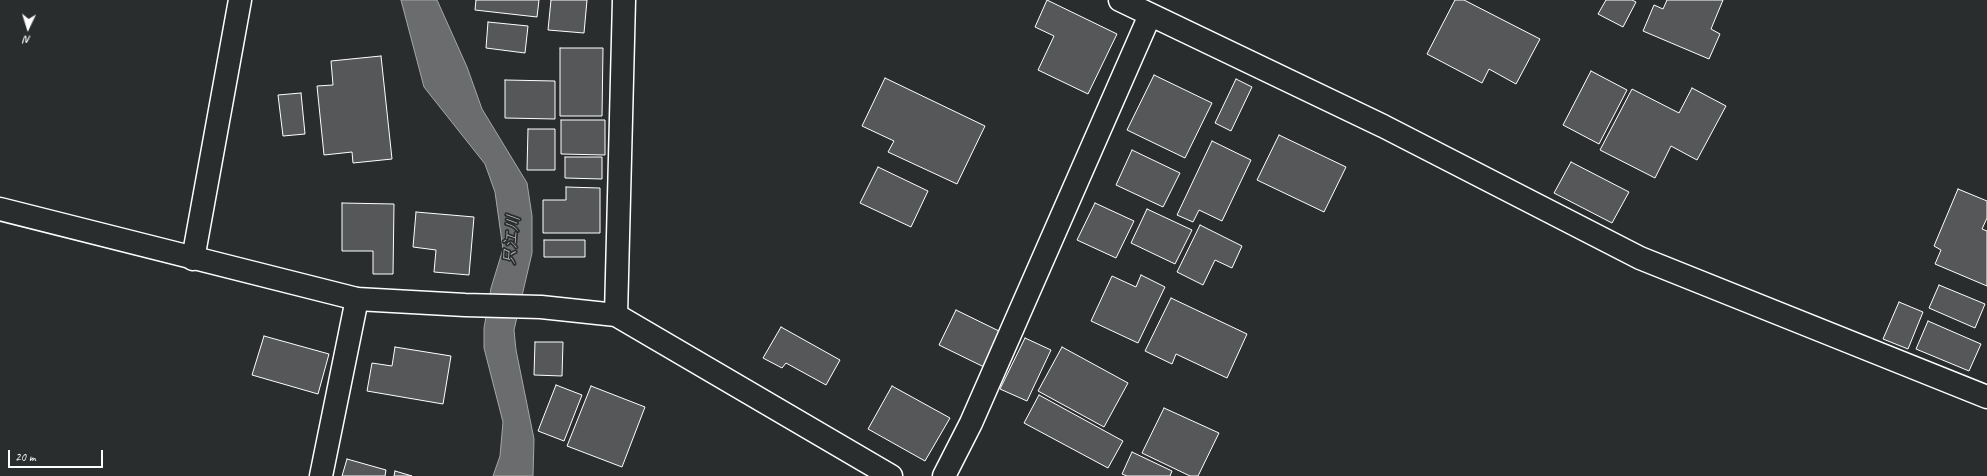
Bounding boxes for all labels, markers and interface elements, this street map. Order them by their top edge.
north arrow [8,8,48,48]
text: N [23,33,31,47]
water label: 只江川 [499,214,525,266]
scale bar [10,442,105,468]
text: 20 m [15,449,35,465]

